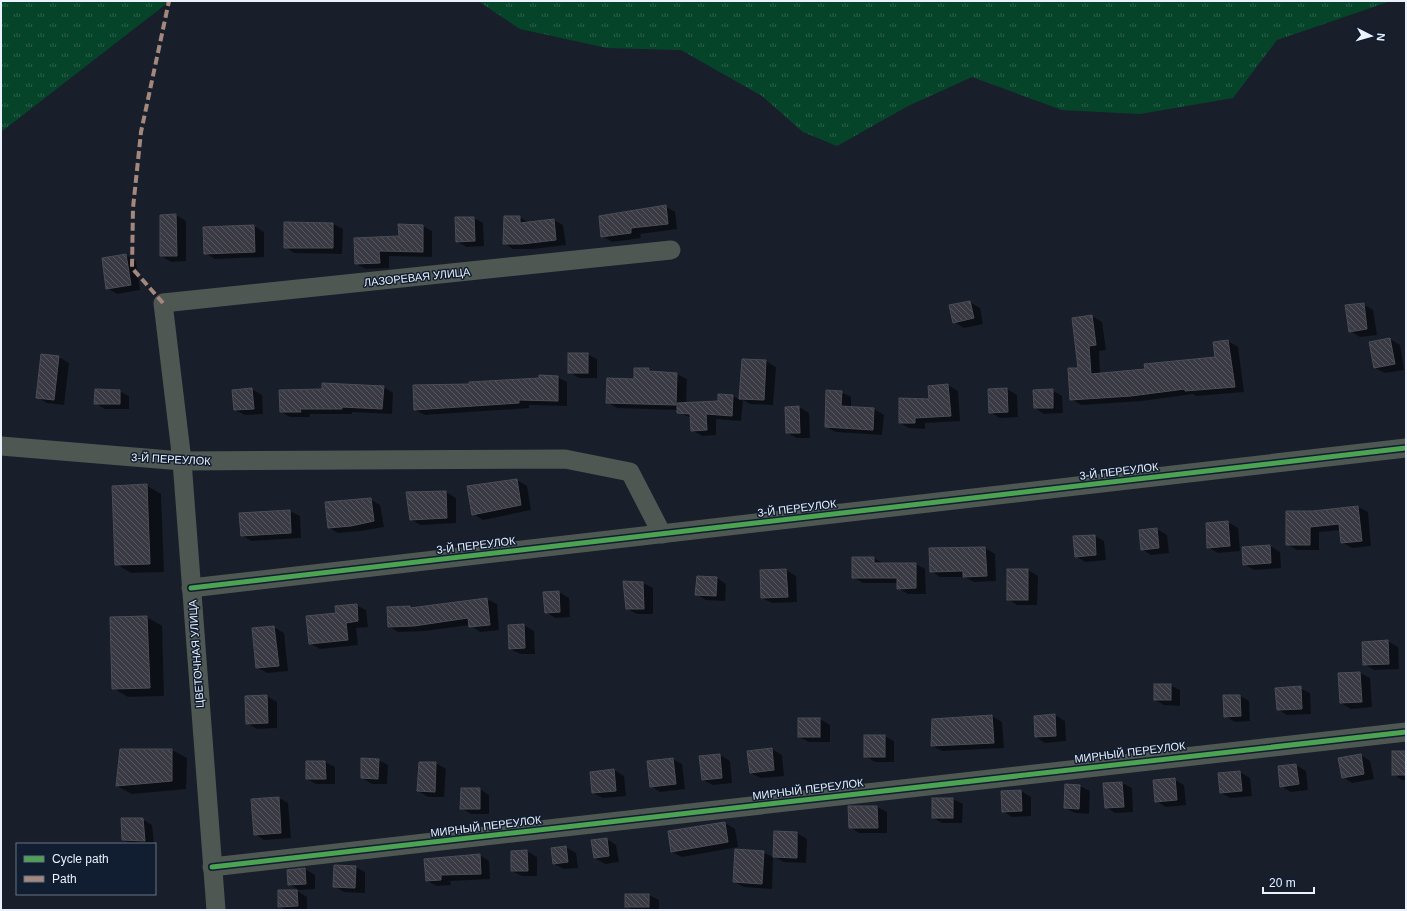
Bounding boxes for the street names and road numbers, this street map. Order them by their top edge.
street label: ЛАЗОРЕВАЯ УЛИЦА [363,265,471,289]
street label: 3-Й ПЕРЕУЛОК [131,451,212,467]
street label: 3-Й ПЕРЕУЛОК [1079,460,1160,482]
street label: 3-Й ПЕРЕУЛОК [757,497,838,519]
street label: 3-Й ПЕРЕУЛОК [436,534,517,556]
street label: ЦВЕТОЧНАЯ УЛИЦА [186,599,206,708]
street label: МИРНЫЙ ПЕРЕУЛОК [1074,739,1187,765]
street label: МИРНЫЙ ПЕРЕУЛОК [752,776,865,802]
street label: МИРНЫЙ ПЕРЕУЛОК [430,813,543,839]

